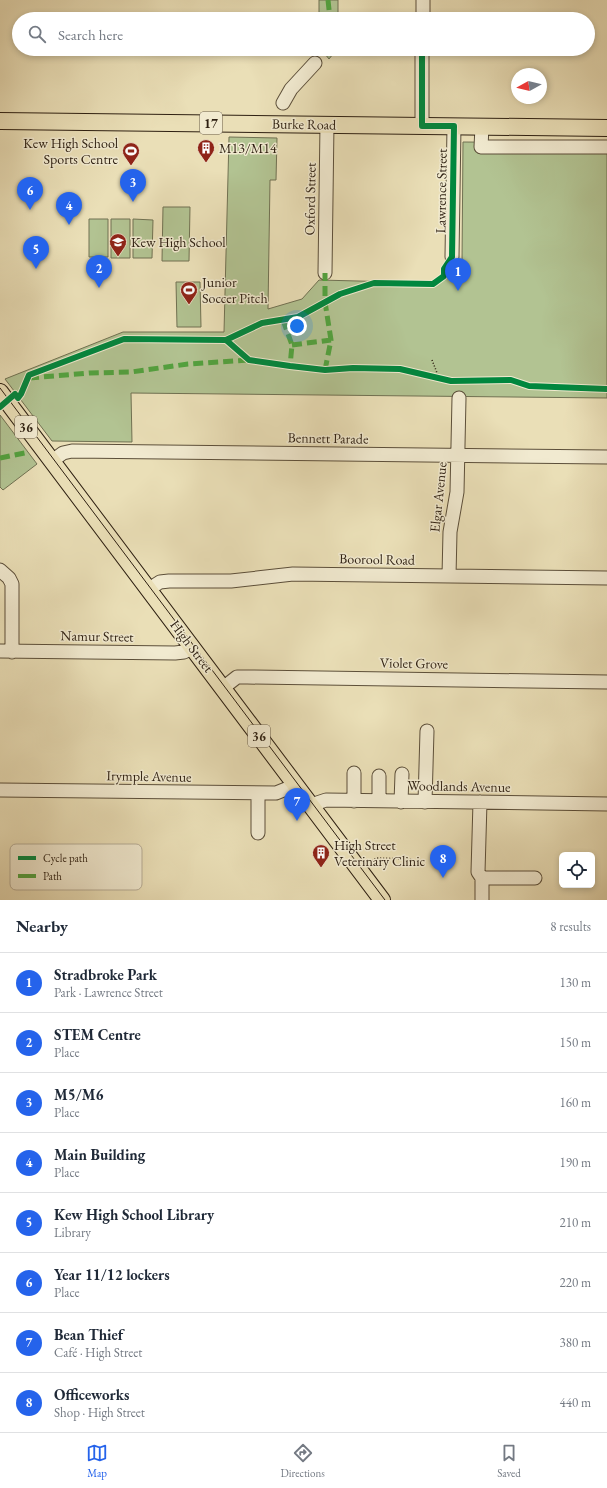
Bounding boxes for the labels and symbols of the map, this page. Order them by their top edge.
north arrow [511,68,547,104]
road number: 17 [200,112,222,134]
street label: Burke Road [272,114,337,134]
place label: Kew High School Sports Centre [23,134,119,168]
building icon: M13/M14 [196,138,216,163]
place label: M13/M14 [219,139,277,157]
sports icon: Kew High School Sports Centre [121,141,141,166]
street label: Lawrence Street [431,148,451,234]
street label: Oxford Street [300,162,320,236]
pin: 3 [120,169,146,202]
pin: 6 [17,177,43,210]
pin: 4 [56,192,82,225]
school or university icon: Kew High School [108,232,128,257]
place label: Kew High School [131,233,226,251]
pin: 5 [23,236,49,269]
pin: 2 [86,255,112,288]
pin: 1 [445,258,471,291]
place label: Junior Soccer Pitch [201,273,268,307]
sports icon: Junior Soccer Pitch [179,280,199,305]
your location [287,316,307,336]
road number: 36 [15,416,37,438]
street label: Bennett Parade [287,428,369,448]
street label: Elgar Avenue [425,460,451,533]
street label: Boorool Road [339,549,416,569]
street label: High Street [166,616,218,677]
street label: Namur Street [60,626,134,646]
street label: Violet Grove [380,653,449,673]
road number: 36 [248,725,270,747]
street label: Irymple Avenue [106,766,192,786]
street label: Woodlands Avenue [407,776,511,796]
pin: 7 [284,788,310,821]
place label: High Street Veterinary Clinic [334,836,426,870]
building icon: High Street Veterinary Clinic [311,843,331,868]
legend [10,844,142,890]
pin: 8 [430,845,456,878]
text: Cycle path [43,851,88,865]
text: Path [43,869,62,883]

